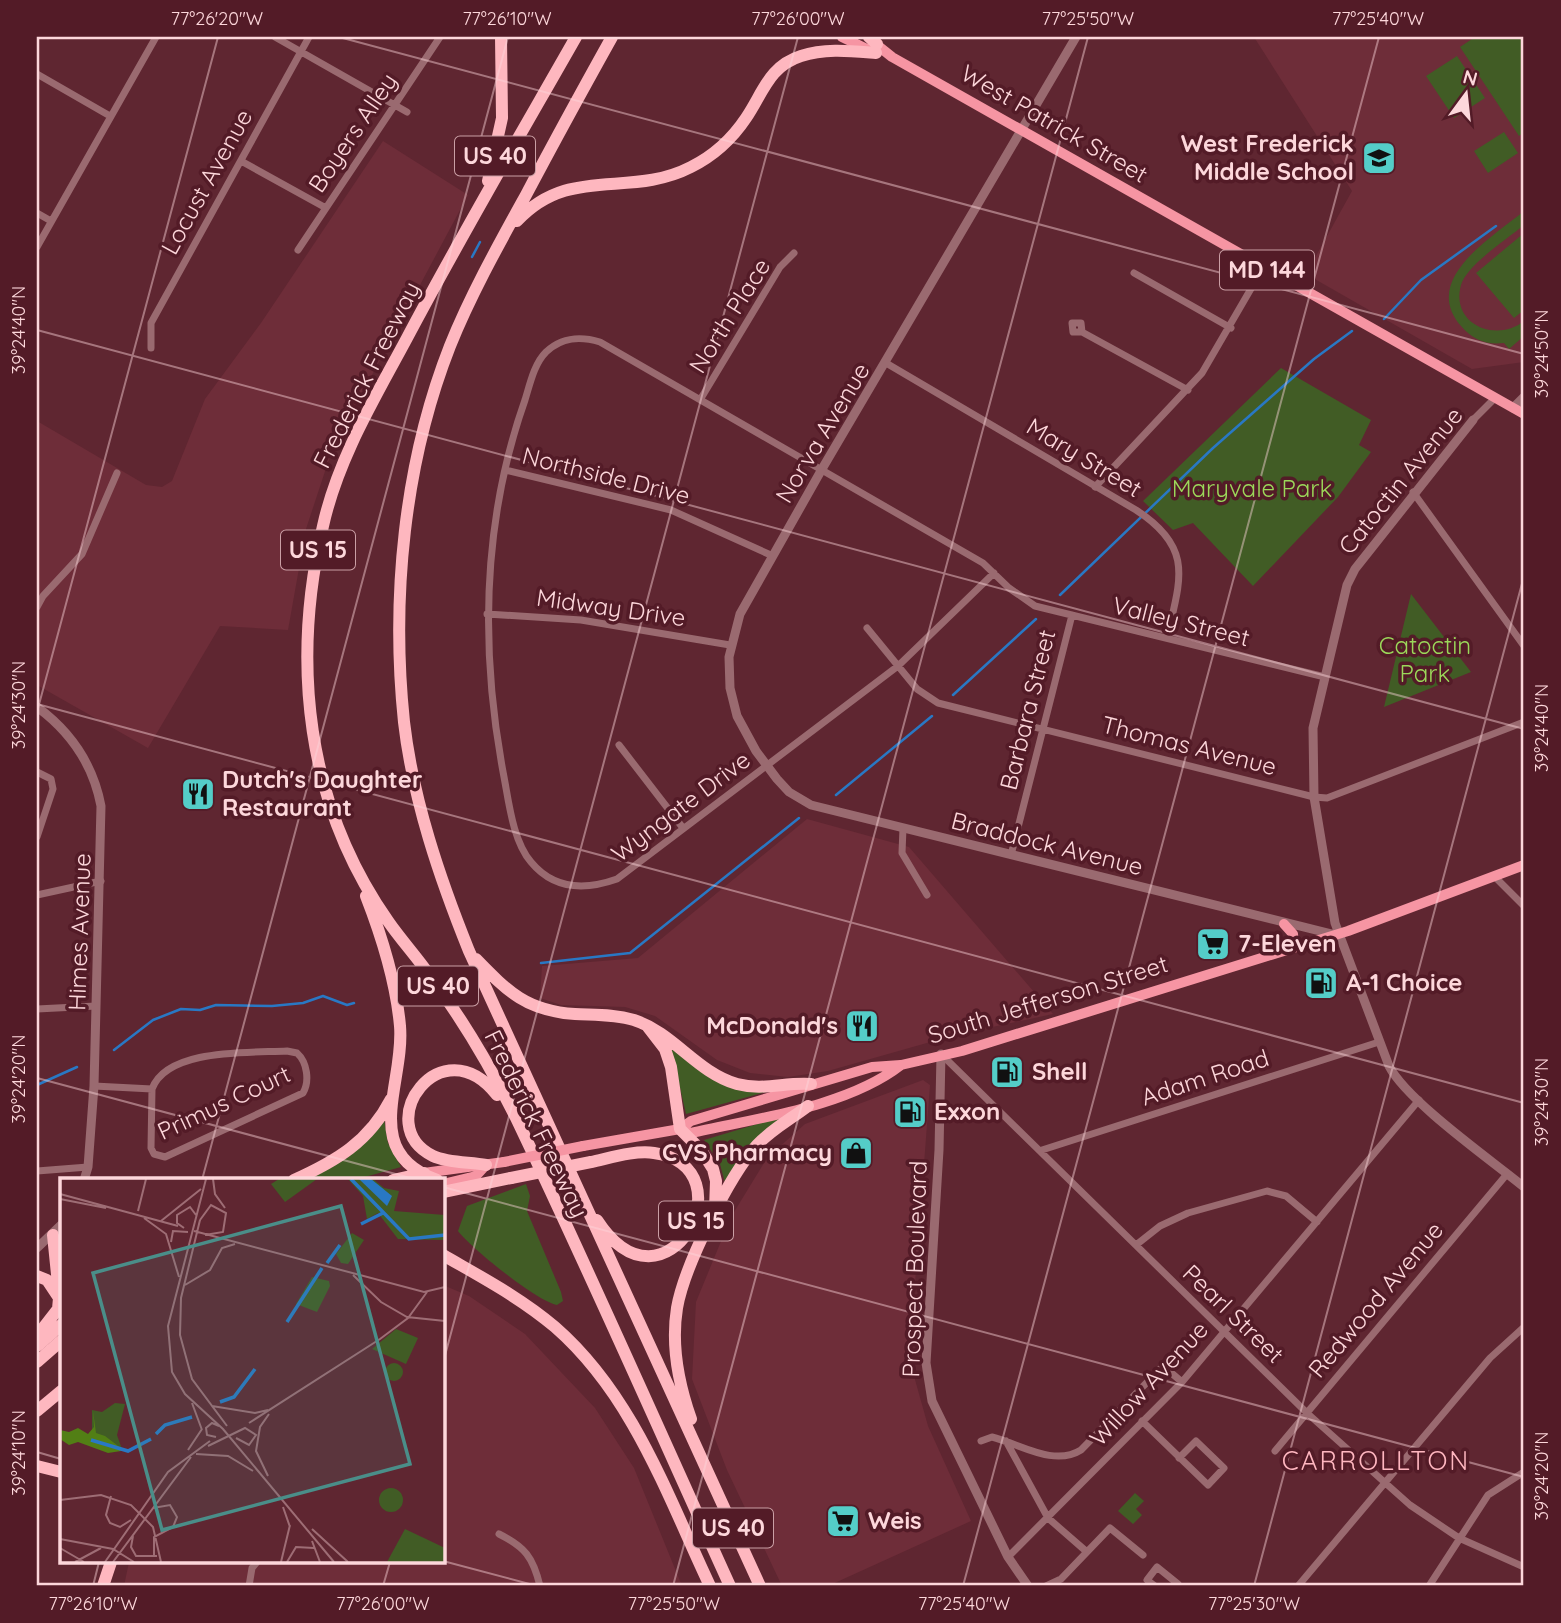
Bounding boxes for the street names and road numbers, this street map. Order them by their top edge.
street label: West Patrick Street [956,57,1153,189]
street label: Boyers Alley [301,67,403,198]
street label: Locust Avenue [154,104,258,259]
road number: US 40 [455,136,535,176]
road number: MD 144 [1220,250,1314,290]
street label: North Place [682,252,776,378]
street label: Frederick Freeway [306,276,426,473]
street label: Norva Avenue [769,357,876,508]
street label: Catoctin Avenue [1332,401,1469,560]
street label: Mary Street [1021,411,1148,503]
street label: Northside Drive [519,440,693,510]
road number: US 15 [281,530,355,570]
street label: Midway Drive [535,582,688,632]
street label: Valley Street [1110,590,1253,653]
street label: Barbara Street [993,626,1061,793]
street label: Thomas Avenue [1099,709,1280,781]
street label: Wyngate Drive [605,744,756,868]
street label: Braddock Avenue [948,805,1146,881]
street label: Himes Avenue [61,853,97,1011]
street label: South Jefferson Street [924,948,1171,1050]
road number: US 40 [398,967,478,1006]
street label: Frederick Freeway [478,1025,595,1222]
street label: Adam Road [1137,1042,1272,1112]
street label: Primus Court [152,1058,295,1146]
street label: Prospect Boulevard [895,1160,933,1378]
road number: US 15 [659,1202,733,1240]
street label: Redwood Avenue [1301,1215,1449,1383]
street label: Pearl Street [1177,1258,1291,1369]
street label: Willow Avenue [1083,1314,1214,1452]
road number: US 40 [693,1508,773,1548]

